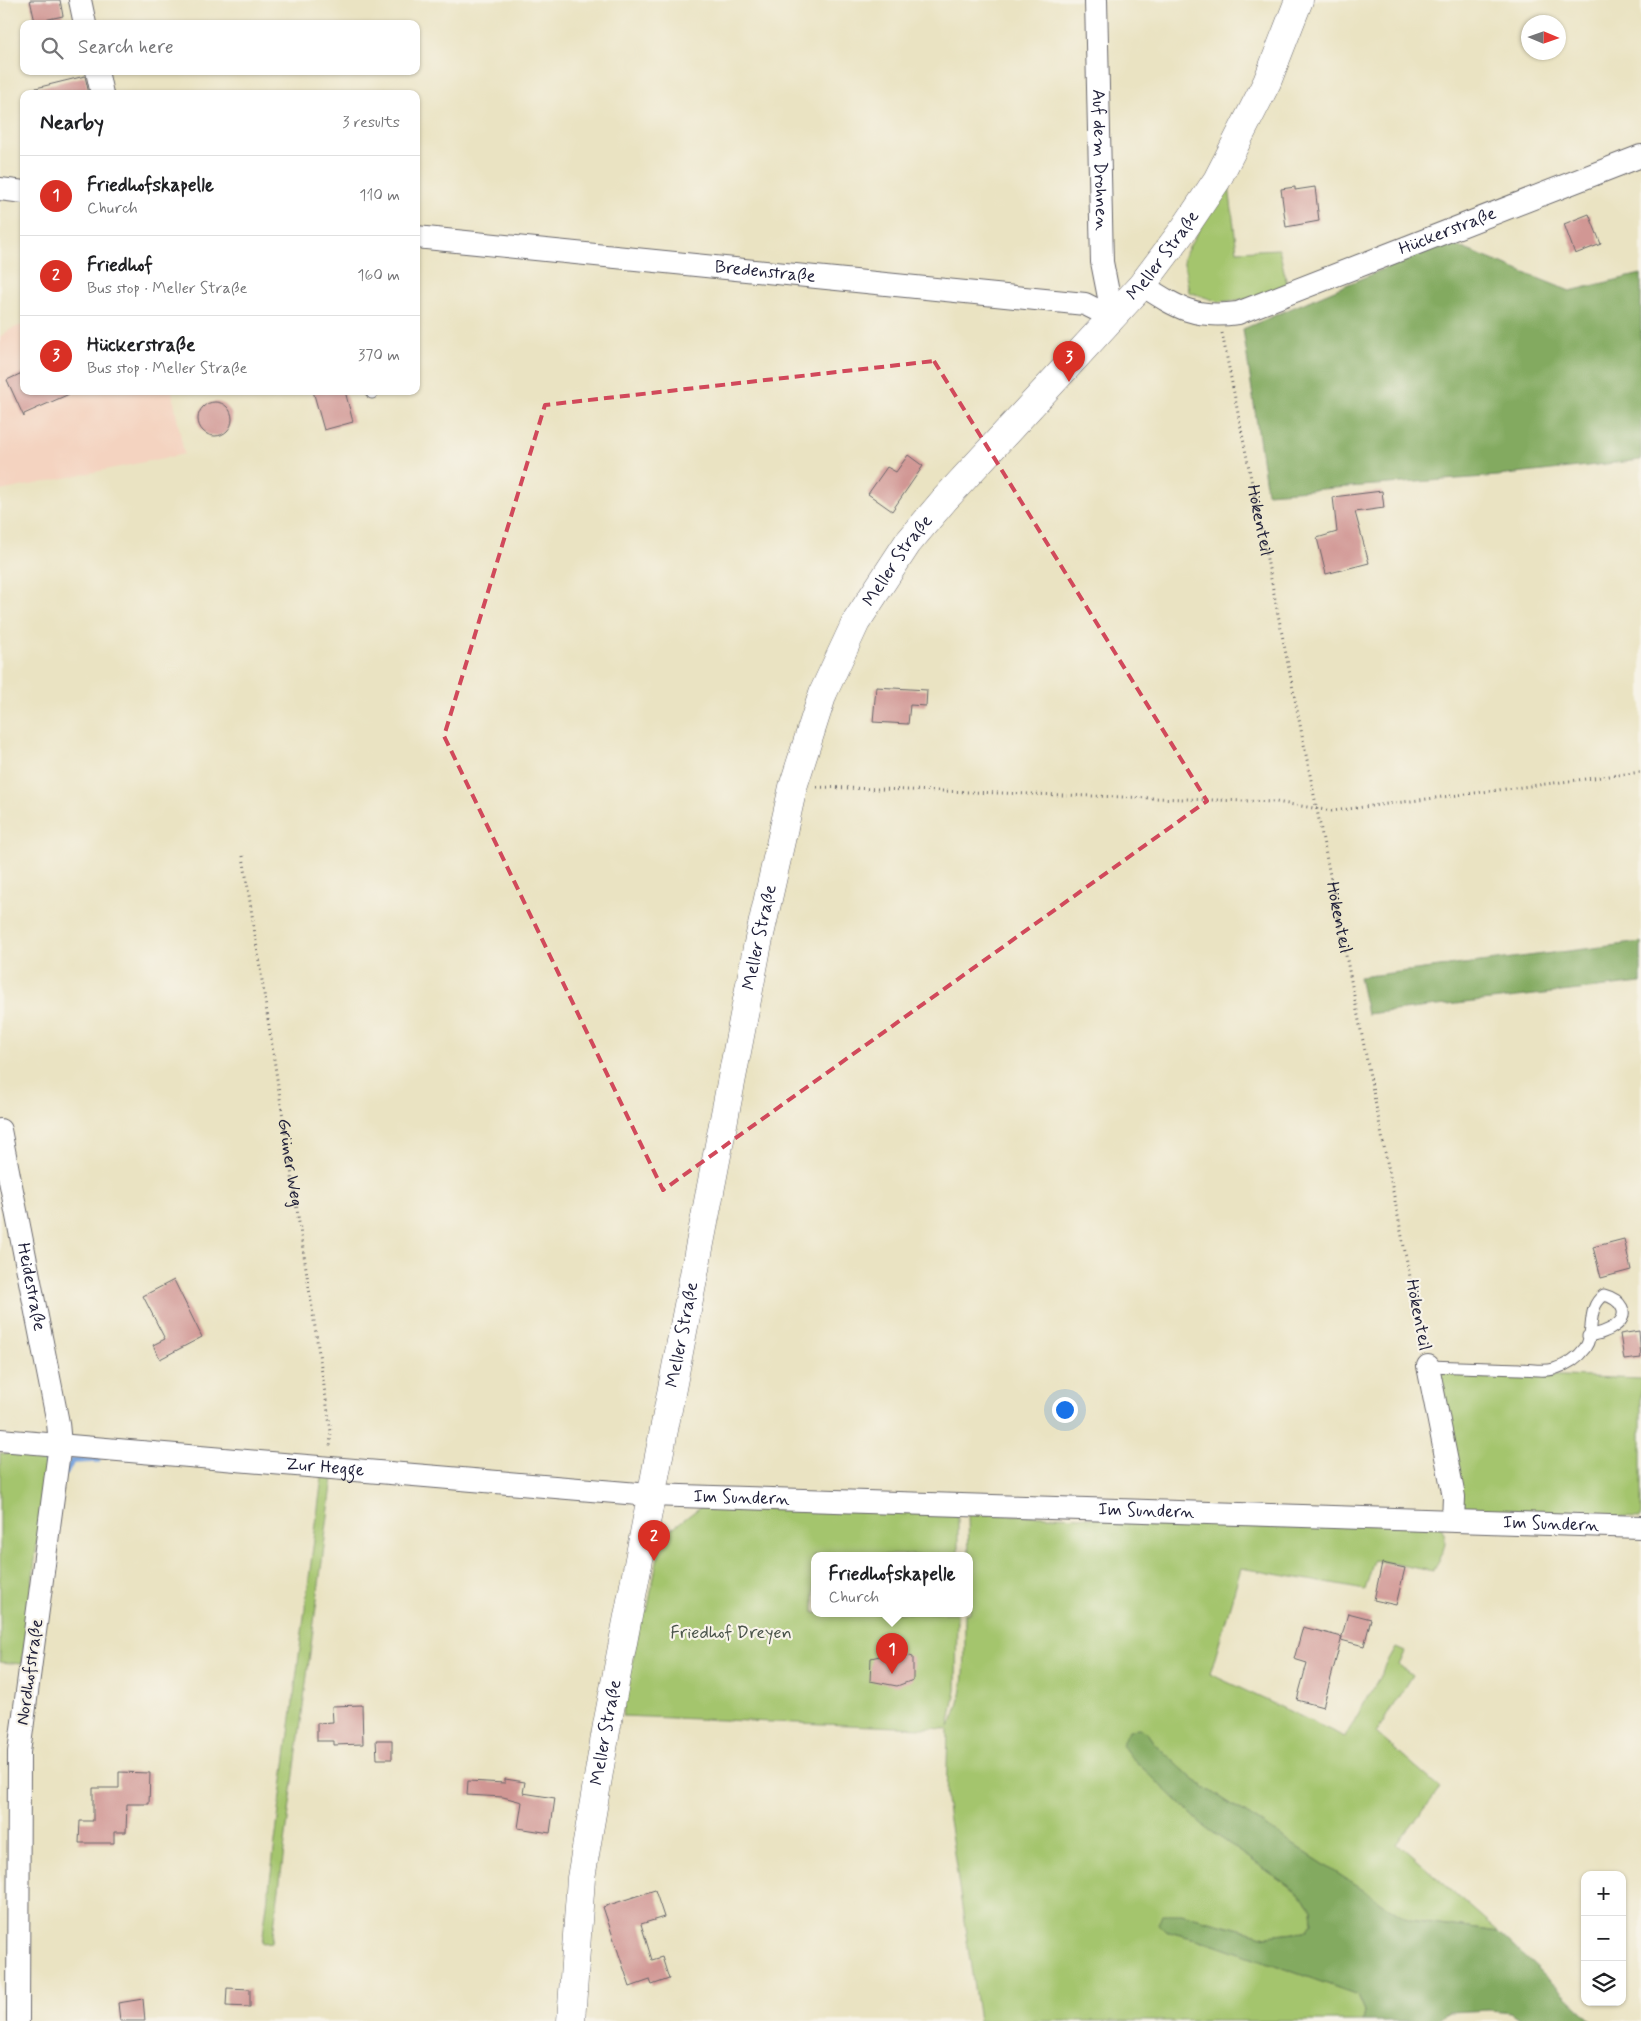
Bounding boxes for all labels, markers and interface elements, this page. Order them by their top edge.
north arrow [1521,15,1566,60]
search box [20,20,420,75]
icon: search [38,34,66,62]
text: Search here [78,35,174,60]
street label: Auf dem Drohnen [1086,89,1113,231]
text: Nearby [40,109,104,137]
text: 3 results [342,112,400,133]
text: Friedhofskapelle [87,173,214,198]
text: 1 [52,185,60,206]
text: 110 m [359,185,400,206]
text: Church [87,198,138,219]
street label: Hückerstraße [1395,201,1500,261]
street label: Meller Straße [1121,206,1205,306]
text: Friedhof [87,253,153,278]
street label: Bredenstraße [714,255,817,289]
text: 2 [52,265,60,286]
text: 160 m [357,265,400,286]
text: Bus stop · Meller Straße [87,278,247,299]
text: Hückerstraße [87,333,195,358]
pin: 3 [1053,341,1085,382]
text: 3 [52,345,60,366]
text: 370 m [358,345,400,366]
text: Bus stop · Meller Straße [87,358,247,379]
street label: Hökenteil [1240,483,1278,558]
street label: Meller Straße [857,510,939,611]
street label: Hökenteil [1320,880,1357,955]
street label: Meller Straße [737,882,783,992]
street label: Grüner Weg [271,1117,308,1208]
street label: Heidestraße [11,1241,52,1333]
street label: Hökenteil [1399,1277,1437,1353]
street label: Meller Straße [660,1280,704,1390]
your location [1052,1397,1078,1423]
street label: Zur Hegge [284,1452,365,1484]
street label: Im Sundern [693,1484,790,1512]
street label: Im Sundern [1098,1497,1195,1525]
street label: Im Sundern [1503,1511,1600,1538]
pin: 2 [638,1520,670,1561]
popup [811,1552,973,1617]
text: Friedhofskapelle [829,1562,955,1587]
text: Church [829,1587,879,1608]
street label: Nordhofstraße [11,1617,49,1727]
park label: Friedhof Dreyen [670,1621,792,1645]
pin: 1 [876,1633,908,1674]
street label: Meller Straße [585,1677,628,1787]
map controls [1581,1871,1626,2006]
button: + [1581,1871,1626,1916]
button: − [1581,1916,1626,1961]
button: layers [1581,1961,1626,2006]

